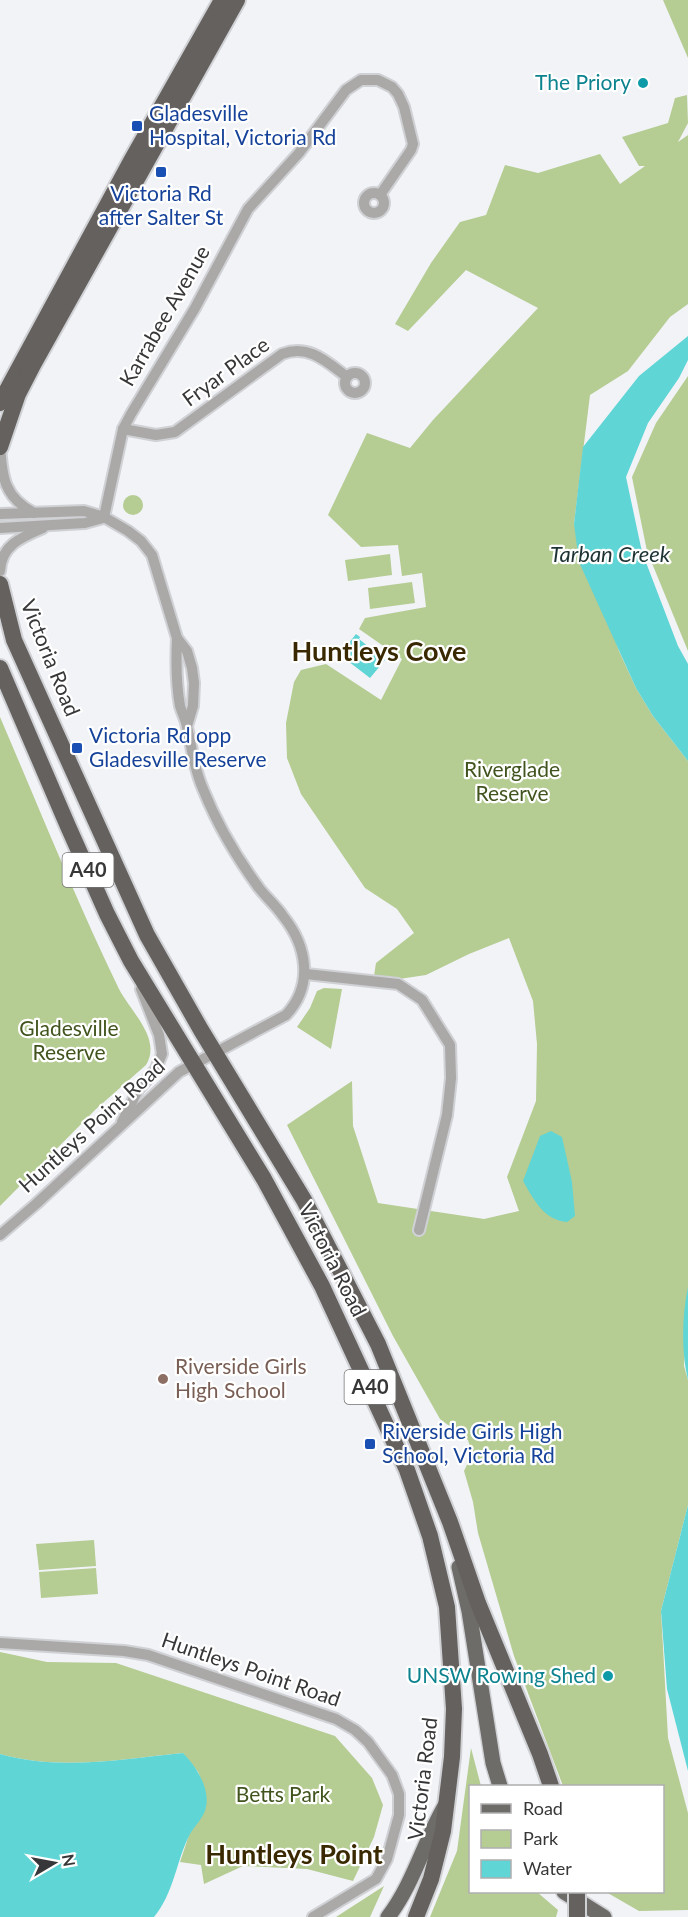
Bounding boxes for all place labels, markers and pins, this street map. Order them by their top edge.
place label: The Priory [535,69,631,94]
marker: The Priory [636,76,650,90]
place label: Gladesville Hospital, Victoria Rd [149,100,336,149]
marker: Gladesville Hospital, Victoria Rd [130,119,144,133]
marker: Victoria Rd after Salter St [154,165,168,179]
place label: Victoria Rd after Salter St [99,180,224,229]
place label: Victoria Rd opp Gladesville Reserve [89,722,267,771]
marker: Victoria Rd opp Gladesville Reserve [70,741,84,755]
place label: Riverside Girls High School [175,1353,307,1402]
marker: Riverside Girls High School [156,1372,170,1386]
place label: Riverside Girls High School, Victoria Rd [382,1418,563,1467]
marker: Riverside Girls High School, Victoria Rd [363,1437,377,1451]
place label: UNSW Rowing Shed [407,1662,596,1687]
marker: UNSW Rowing Shed [601,1669,615,1683]

